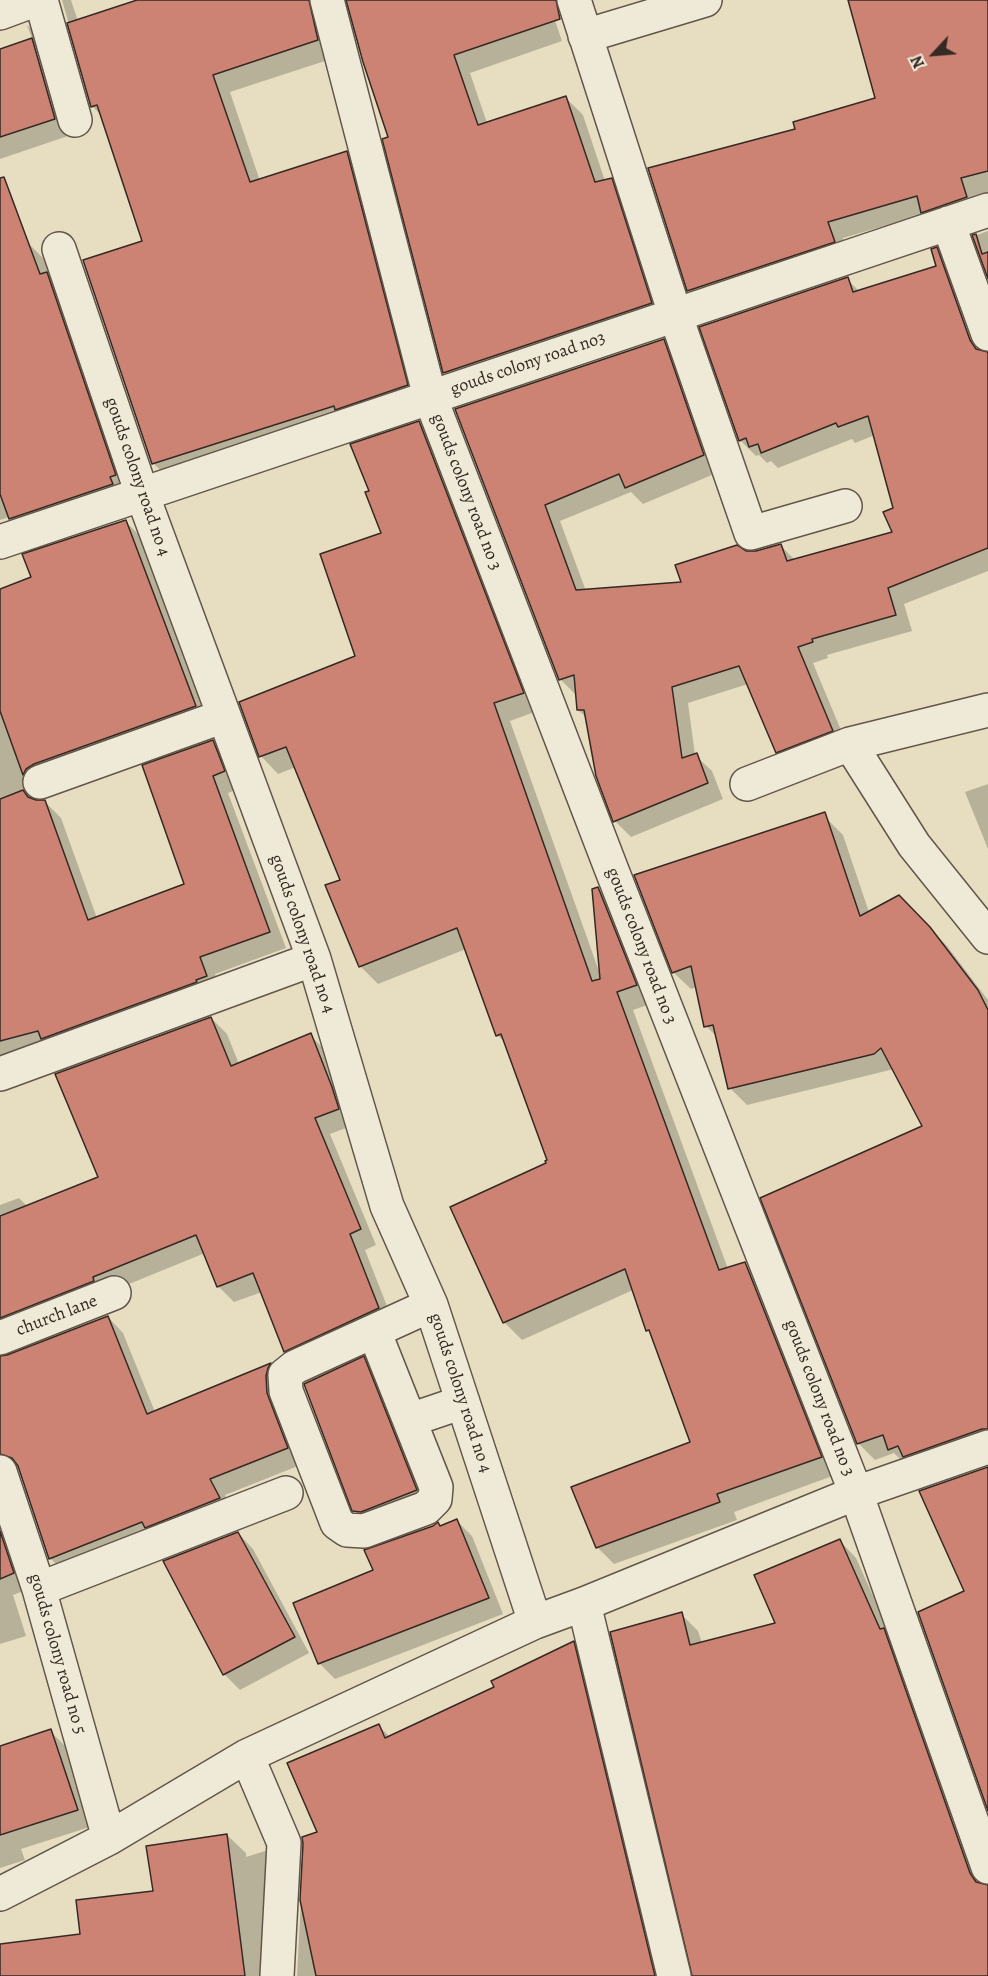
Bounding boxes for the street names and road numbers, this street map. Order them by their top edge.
street label: gouds colony road no3 [448,327,608,401]
street label: gouds colony road no 4 [100,395,174,559]
street label: gouds colony road no 3 [426,411,506,573]
street label: gouds colony road no 4 [265,852,339,1016]
street label: gouds colony road no 3 [601,865,681,1027]
street label: church lane [13,1291,101,1341]
street label: gouds colony road no 4 [424,1310,496,1476]
street label: gouds colony road no 3 [779,1317,859,1479]
street label: gouds colony road no 5 [24,1571,90,1737]

